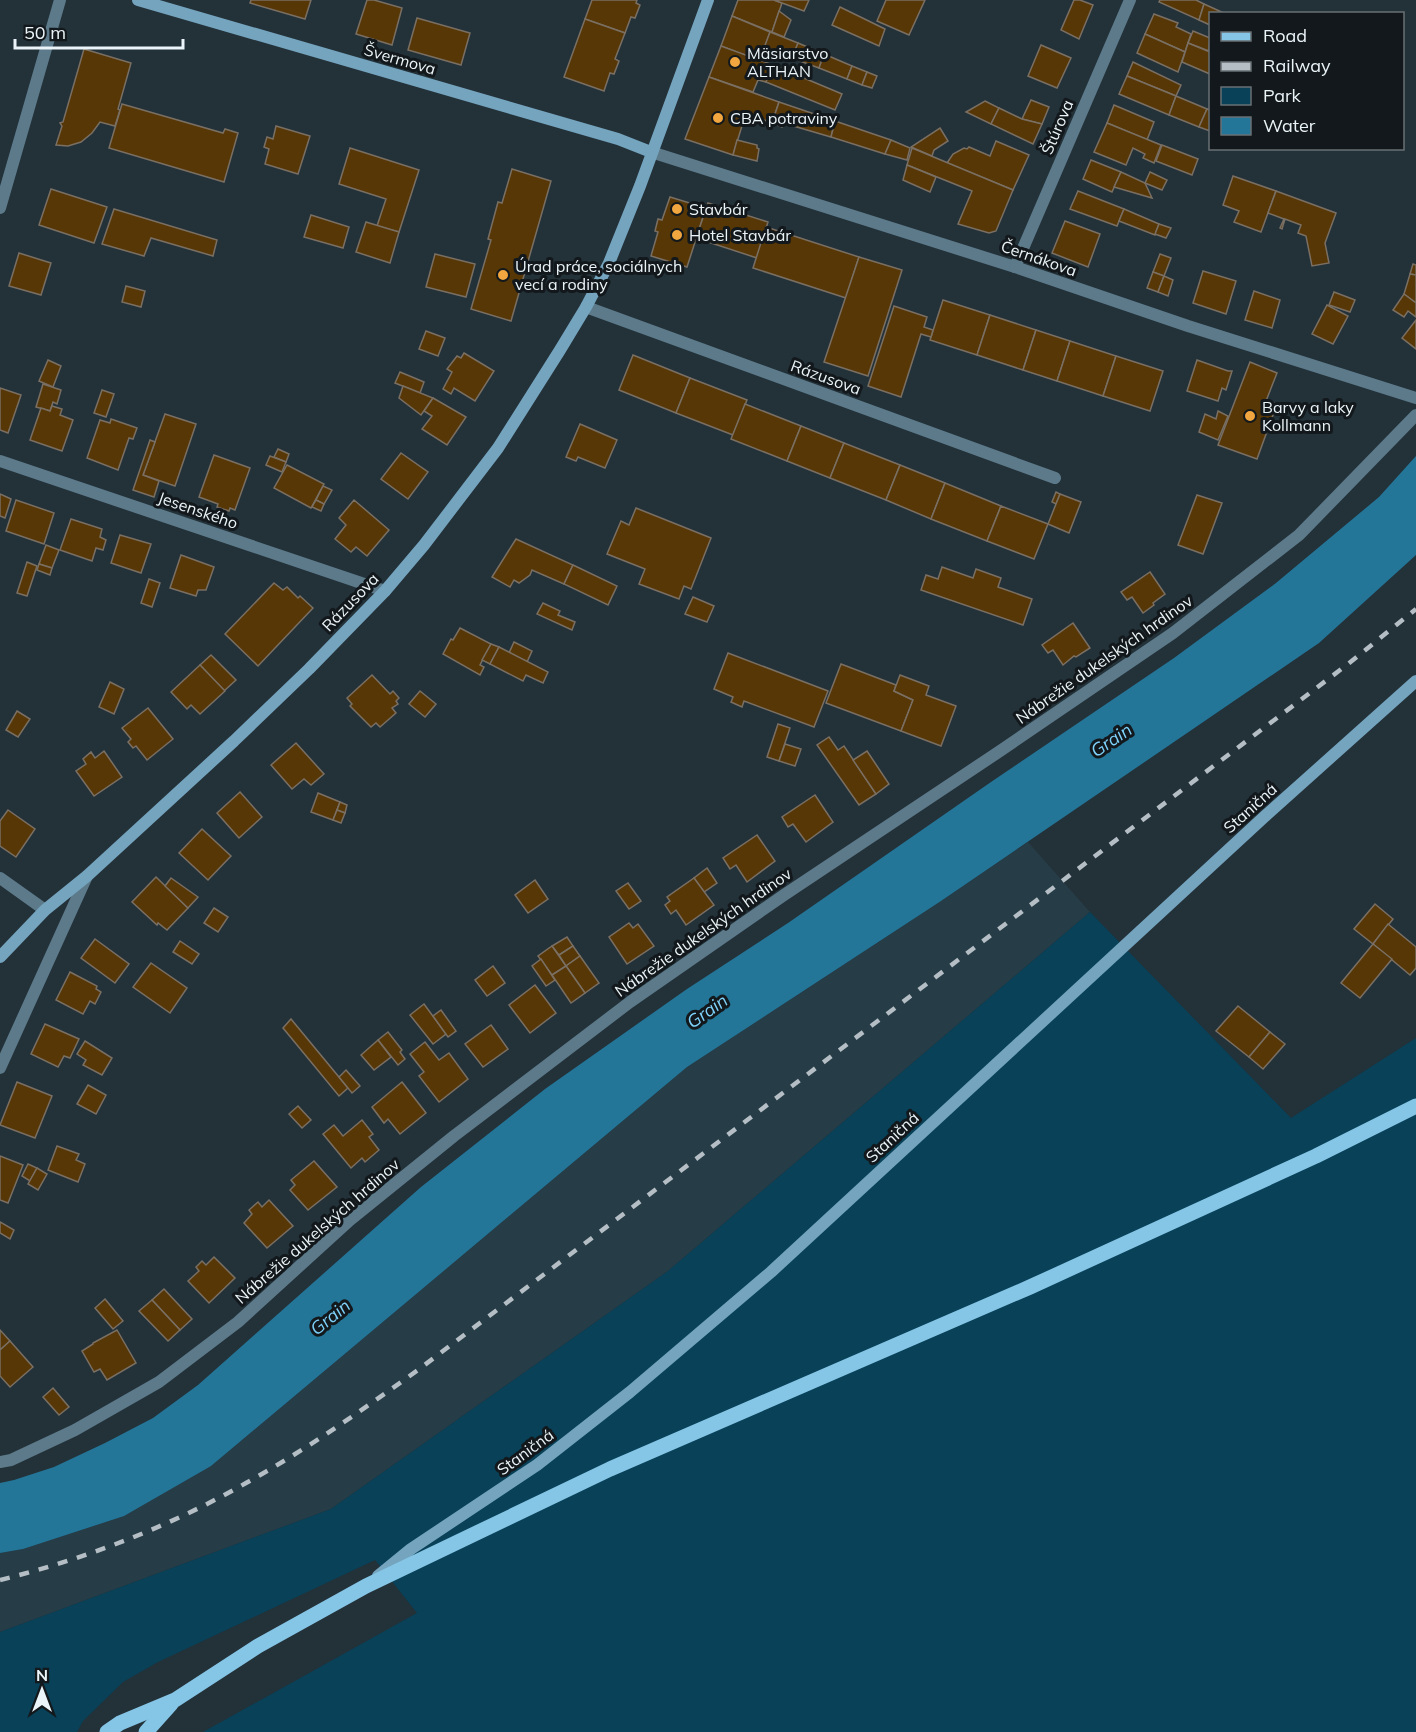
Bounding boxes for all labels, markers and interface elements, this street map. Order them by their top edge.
scale bar [15,12,183,50]
legend [1209,12,1404,150]
text: 50 m [24,21,66,44]
text: Road [1263,24,1307,47]
street label: Švermova [362,39,438,79]
place label: Mäsiarstvo ALTHAN [747,43,828,81]
text: Railway [1263,54,1331,77]
marker: Mäsiarstvo ALTHAN [728,55,742,69]
text: Park [1263,84,1302,107]
street label: Štúrova [1037,97,1077,157]
place label: CBA potraviny [730,108,838,128]
marker: CBA potraviny [711,111,725,125]
text: Water [1263,114,1316,137]
place label: Stavbár [689,199,748,219]
marker: Stavbár [670,202,684,216]
place label: Hotel Stavbár [689,225,791,245]
marker: Hotel Stavbár [670,228,684,242]
street label: Černákova [998,236,1080,280]
place label: Úrad práce, sociálnych vecí a rodiny [515,256,682,294]
marker: Úrad práce, sociálnych vecí a rodiny [496,268,510,282]
street label: Rázusova [788,355,864,399]
place label: Barvy a laky Kollmann [1262,397,1354,435]
marker: Barvy a laky Kollmann [1243,409,1257,423]
street label: Jesenského [155,487,241,533]
street label: Rázusova [317,569,383,635]
street label: Nábrežie dukelských hrdinov [1012,590,1197,728]
water label: Grain [1086,718,1136,762]
street label: Staničná [1219,779,1281,837]
street label: Nábrežie dukelských hrdinov [611,863,796,1001]
water label: Grain [682,989,732,1033]
street label: Staničná [861,1107,923,1167]
street label: Nábrežie dukelských hrdinov [231,1154,404,1308]
water label: Grain [305,1294,355,1340]
street label: Staničná [493,1425,557,1479]
north arrow [12,1660,72,1720]
text: N [36,1665,48,1685]

